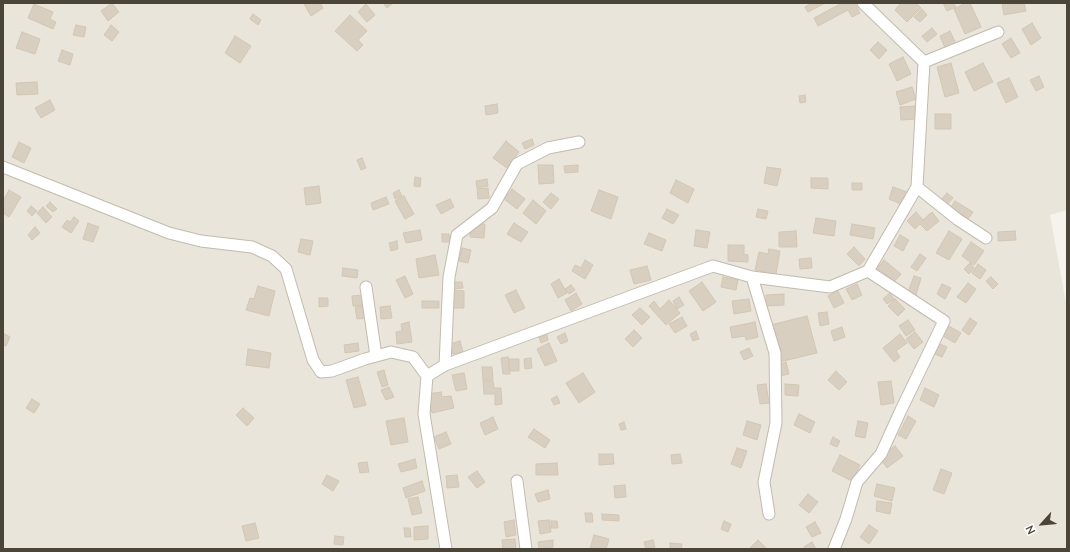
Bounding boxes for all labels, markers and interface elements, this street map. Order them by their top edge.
north arrow [1022,504,1062,544]
text: N [1022,523,1039,537]

